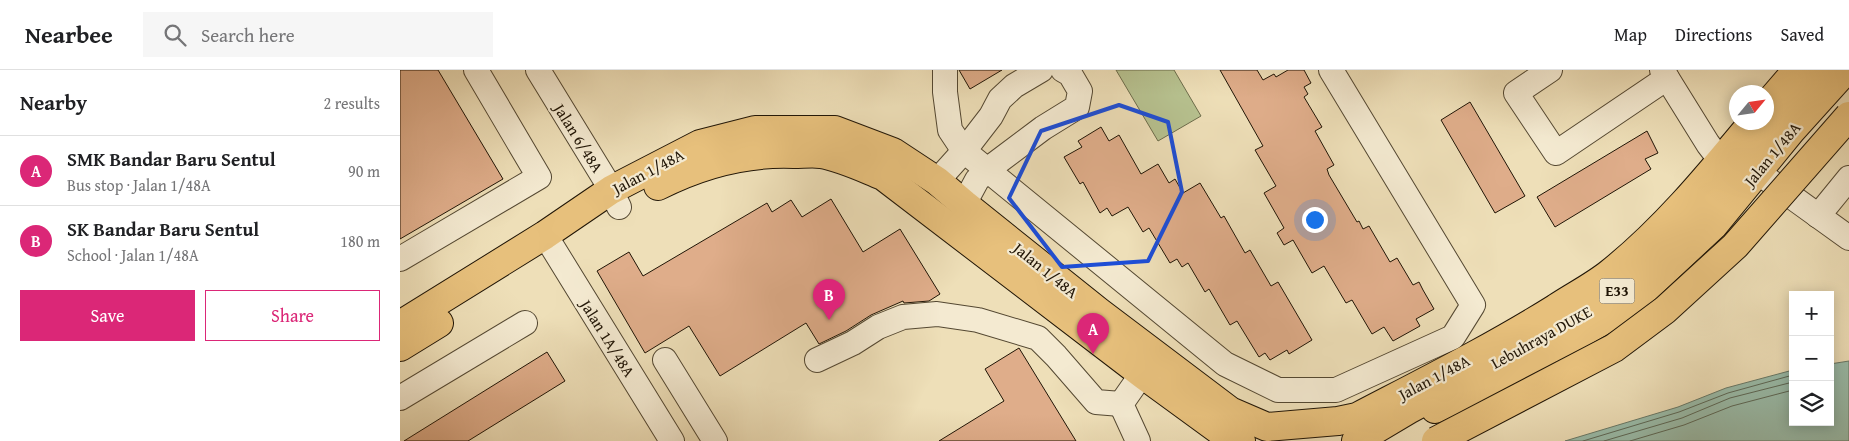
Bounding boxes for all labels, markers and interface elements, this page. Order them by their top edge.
search box [143,12,493,57]
text: Nearbee [25,17,113,52]
icon: search [161,21,189,49]
text: Search here [201,21,295,49]
text: Map [1614,21,1647,48]
text: Directions [1675,21,1752,48]
text: Saved [1780,21,1824,48]
north arrow [1729,85,1774,130]
text: Nearby [20,87,87,118]
text: 2 results [323,91,380,115]
street label: Jalan 6/48A [547,97,610,177]
street label: Jalan 1/48A [1737,116,1806,193]
street label: Jalan 1/48A [606,142,688,201]
text: SMK Bandar Baru Sentul [67,145,276,173]
text: A [31,159,41,183]
text: 90 m [348,159,380,183]
text: Bus stop · Jalan 1/48A [67,173,211,197]
your location [1302,207,1328,233]
text: SK Bandar Baru Sentul [67,215,259,243]
text: B [31,229,41,253]
text: 180 m [340,229,380,253]
street label: Jalan 1/48A [1007,235,1084,304]
text: School · Jalan 1/48A [67,243,199,267]
road number: E33 [1600,278,1634,304]
pin: B [813,279,845,320]
button: Save [20,290,195,341]
button: Share [205,290,380,341]
map controls [1789,291,1834,426]
button: + [1789,291,1834,336]
street label: Jalan 1A/48A [574,293,641,382]
street label: Lebuhraya DUKE [1486,299,1596,375]
pin: A [1077,313,1109,354]
button: − [1789,336,1834,381]
street label: Jalan 1/48A [1392,348,1474,407]
button: layers [1789,381,1834,426]

